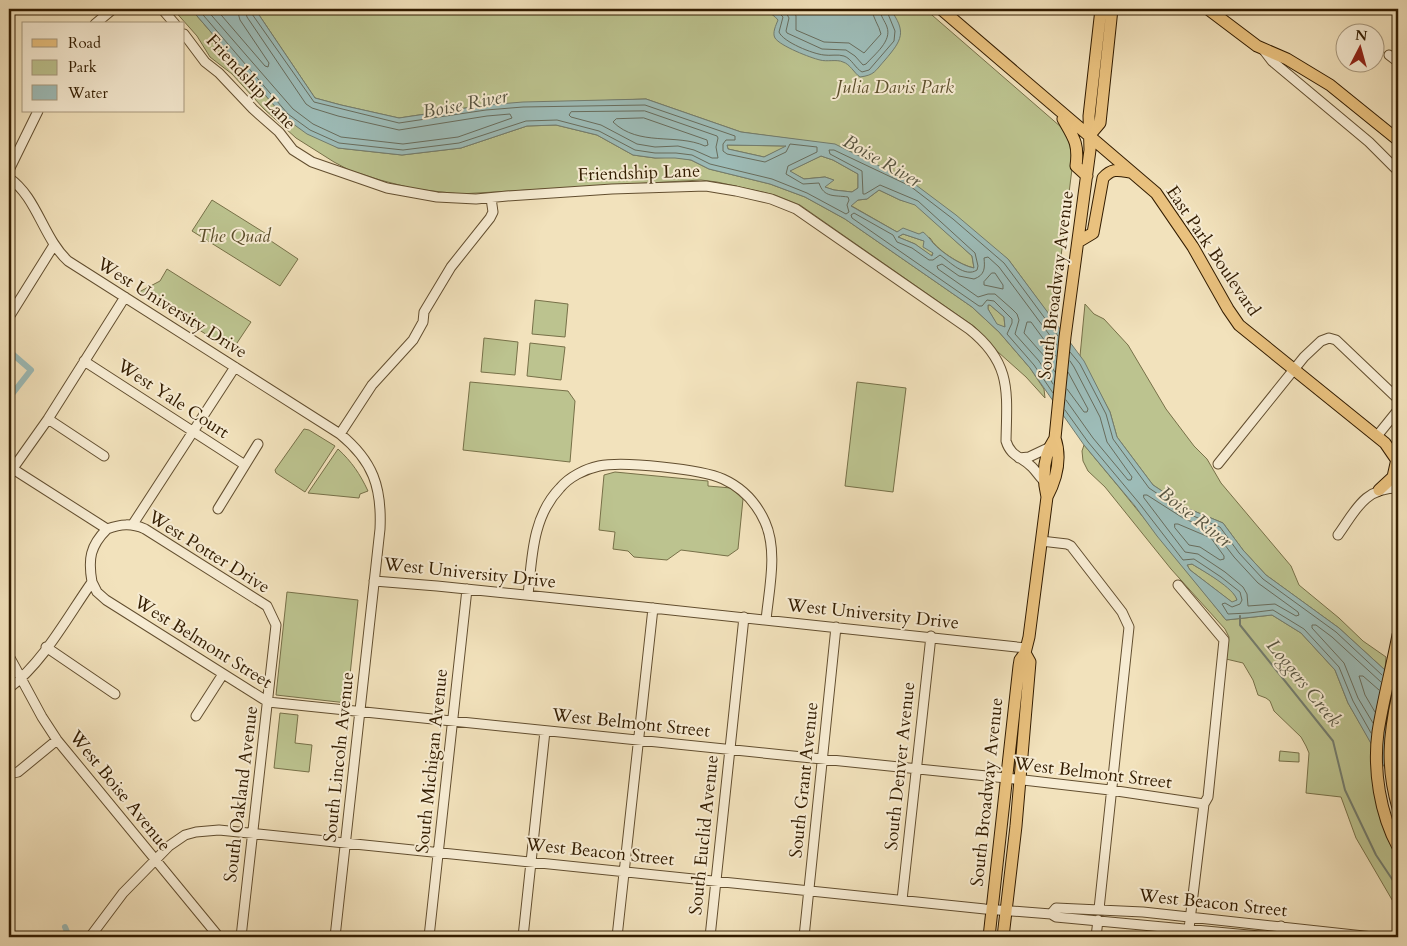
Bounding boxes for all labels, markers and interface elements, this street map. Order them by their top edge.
legend [22,22,185,112]
north arrow [1334,22,1384,72]
text: N [1354,25,1368,46]
street label: Friendship Lane [200,29,302,135]
text: Road [68,33,101,53]
text: Park [68,57,97,77]
park label: Julia Davis Park [832,75,954,100]
text: Water [67,83,109,103]
water label: Boise River [420,83,511,125]
water label: Boise River [838,128,927,194]
street label: Friendship Lane [577,158,701,188]
street label: East Park Boulevard [1160,181,1266,322]
street label: South Broadway Avenue [1032,189,1080,381]
park label: The Quad [197,224,272,249]
street label: West University Drive [91,251,252,364]
street label: West Yale Court [111,353,234,445]
water label: Boise River [1153,480,1238,554]
street label: West Potter Drive [142,504,275,600]
street label: West University Drive [382,551,557,594]
street label: West Belmont Street [128,589,277,695]
street label: West University Drive [785,592,960,635]
water label: Loggers Creek [1260,633,1348,733]
street label: South Michigan Avenue [410,667,454,855]
street label: South Lincoln Avenue [318,671,360,843]
street label: South Denver Avenue [879,681,921,851]
street label: South Broadway Avenue [965,696,1009,888]
street label: South Grant Avenue [783,701,825,859]
street label: West Belmont Street [550,702,711,744]
street label: South Oakland Avenue [218,704,264,884]
street label: West Boise Avenue [63,724,177,857]
street label: West Belmont Street [1012,751,1174,795]
street label: South Euclid Avenue [683,754,725,916]
street label: West Beacon Street [524,832,676,872]
street label: West Beacon Street [1137,883,1289,923]

